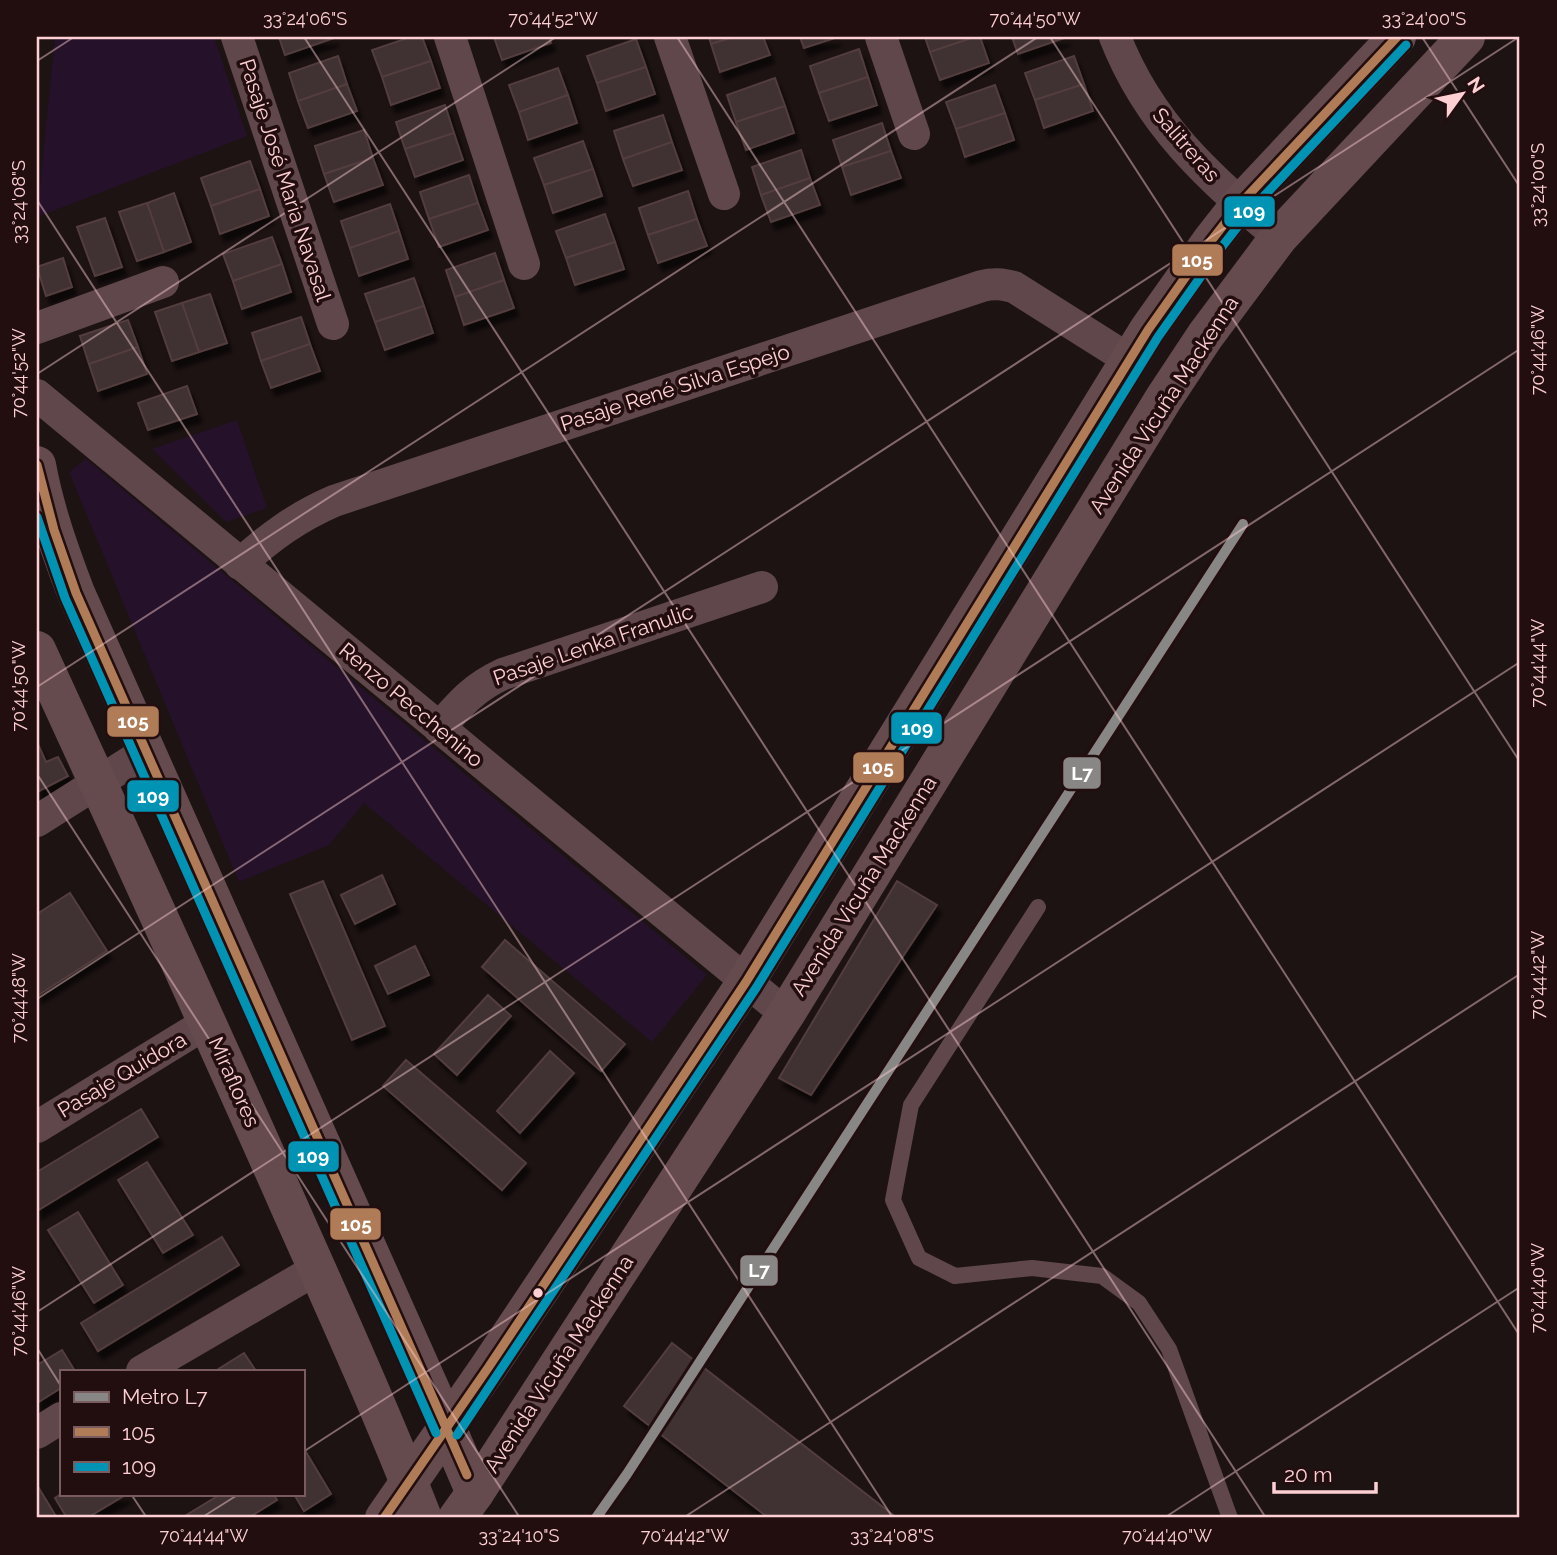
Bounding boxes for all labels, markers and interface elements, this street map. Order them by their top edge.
text: 33°24'06"S [263,8,347,29]
text: 70°44'52"W [508,8,598,29]
text: 70°44'50"W [989,8,1081,29]
text: 33°24'00"S [1382,8,1466,29]
street label: Pasaje José Maria Navasal [234,55,337,304]
north arrow [1428,60,1498,130]
text: N [1463,73,1489,97]
street label: Salitreras [1147,103,1225,187]
text: 33°24'00"S [1527,143,1548,227]
text: 33°24'08"S [8,160,29,244]
line badge: 109 [1223,195,1276,228]
text: 109 [1233,200,1265,222]
line badge: 105 [1171,243,1224,277]
text: 105 [1181,249,1213,271]
street label: Avenida Vicuña Mackenna [1084,291,1243,518]
text: 70°44'46"W [1527,305,1548,395]
text: 70°44'52"W [8,328,29,418]
street label: Pasaje René Silva Espejo [557,339,793,436]
street label: Pasaje Lenka Franulic [490,599,696,690]
text: 70°44'44"W [1527,618,1548,707]
street label: Renzo Pecchenino [334,637,488,772]
text: 70°44'50"W [8,640,29,732]
line badge: 105 [106,705,160,738]
text: 105 [117,710,149,732]
line badge: 109 [890,711,943,745]
text: 109 [901,717,933,739]
line badge: 105 [852,751,905,784]
text: 105 [862,756,894,778]
line badge: L7 [1062,756,1102,790]
text: L7 [1071,762,1093,784]
street label: Avenida Vicuña Mackenna [786,771,942,1000]
line badge: 109 [126,779,180,813]
text: 109 [137,785,169,807]
text: 70°44'42"W [1527,931,1548,1019]
text: 70°44'48"W [8,953,29,1043]
street label: Pasaje Quidora [53,1026,191,1123]
street label: Miraflores [204,1033,265,1131]
line badge: 109 [287,1140,340,1173]
text: 109 [297,1145,329,1167]
line badge: 105 [329,1207,382,1241]
text: 105 [340,1213,372,1235]
text: 70°44'40"W [1527,1243,1548,1333]
street label: Avenida Vicuña Mackenna [479,1250,638,1477]
line badge: L7 [739,1254,779,1287]
text: L7 [748,1259,770,1281]
text: 70°44'46"W [8,1266,29,1356]
unlabelled marker [531,1286,545,1300]
legend [60,1370,304,1496]
text: Metro L7 [122,1384,208,1409]
text: 105 [122,1420,155,1445]
scale bar [1274,1450,1375,1494]
text: 109 [122,1454,156,1479]
text: 20 m [1284,1462,1332,1487]
text: 70°44'44"W [160,1525,249,1546]
text: 33°24'10"S [478,1525,560,1546]
text: 70°44'42"W [641,1525,729,1546]
text: 33°24'08"S [850,1525,934,1546]
text: 70°44'40"W [1122,1525,1212,1546]

